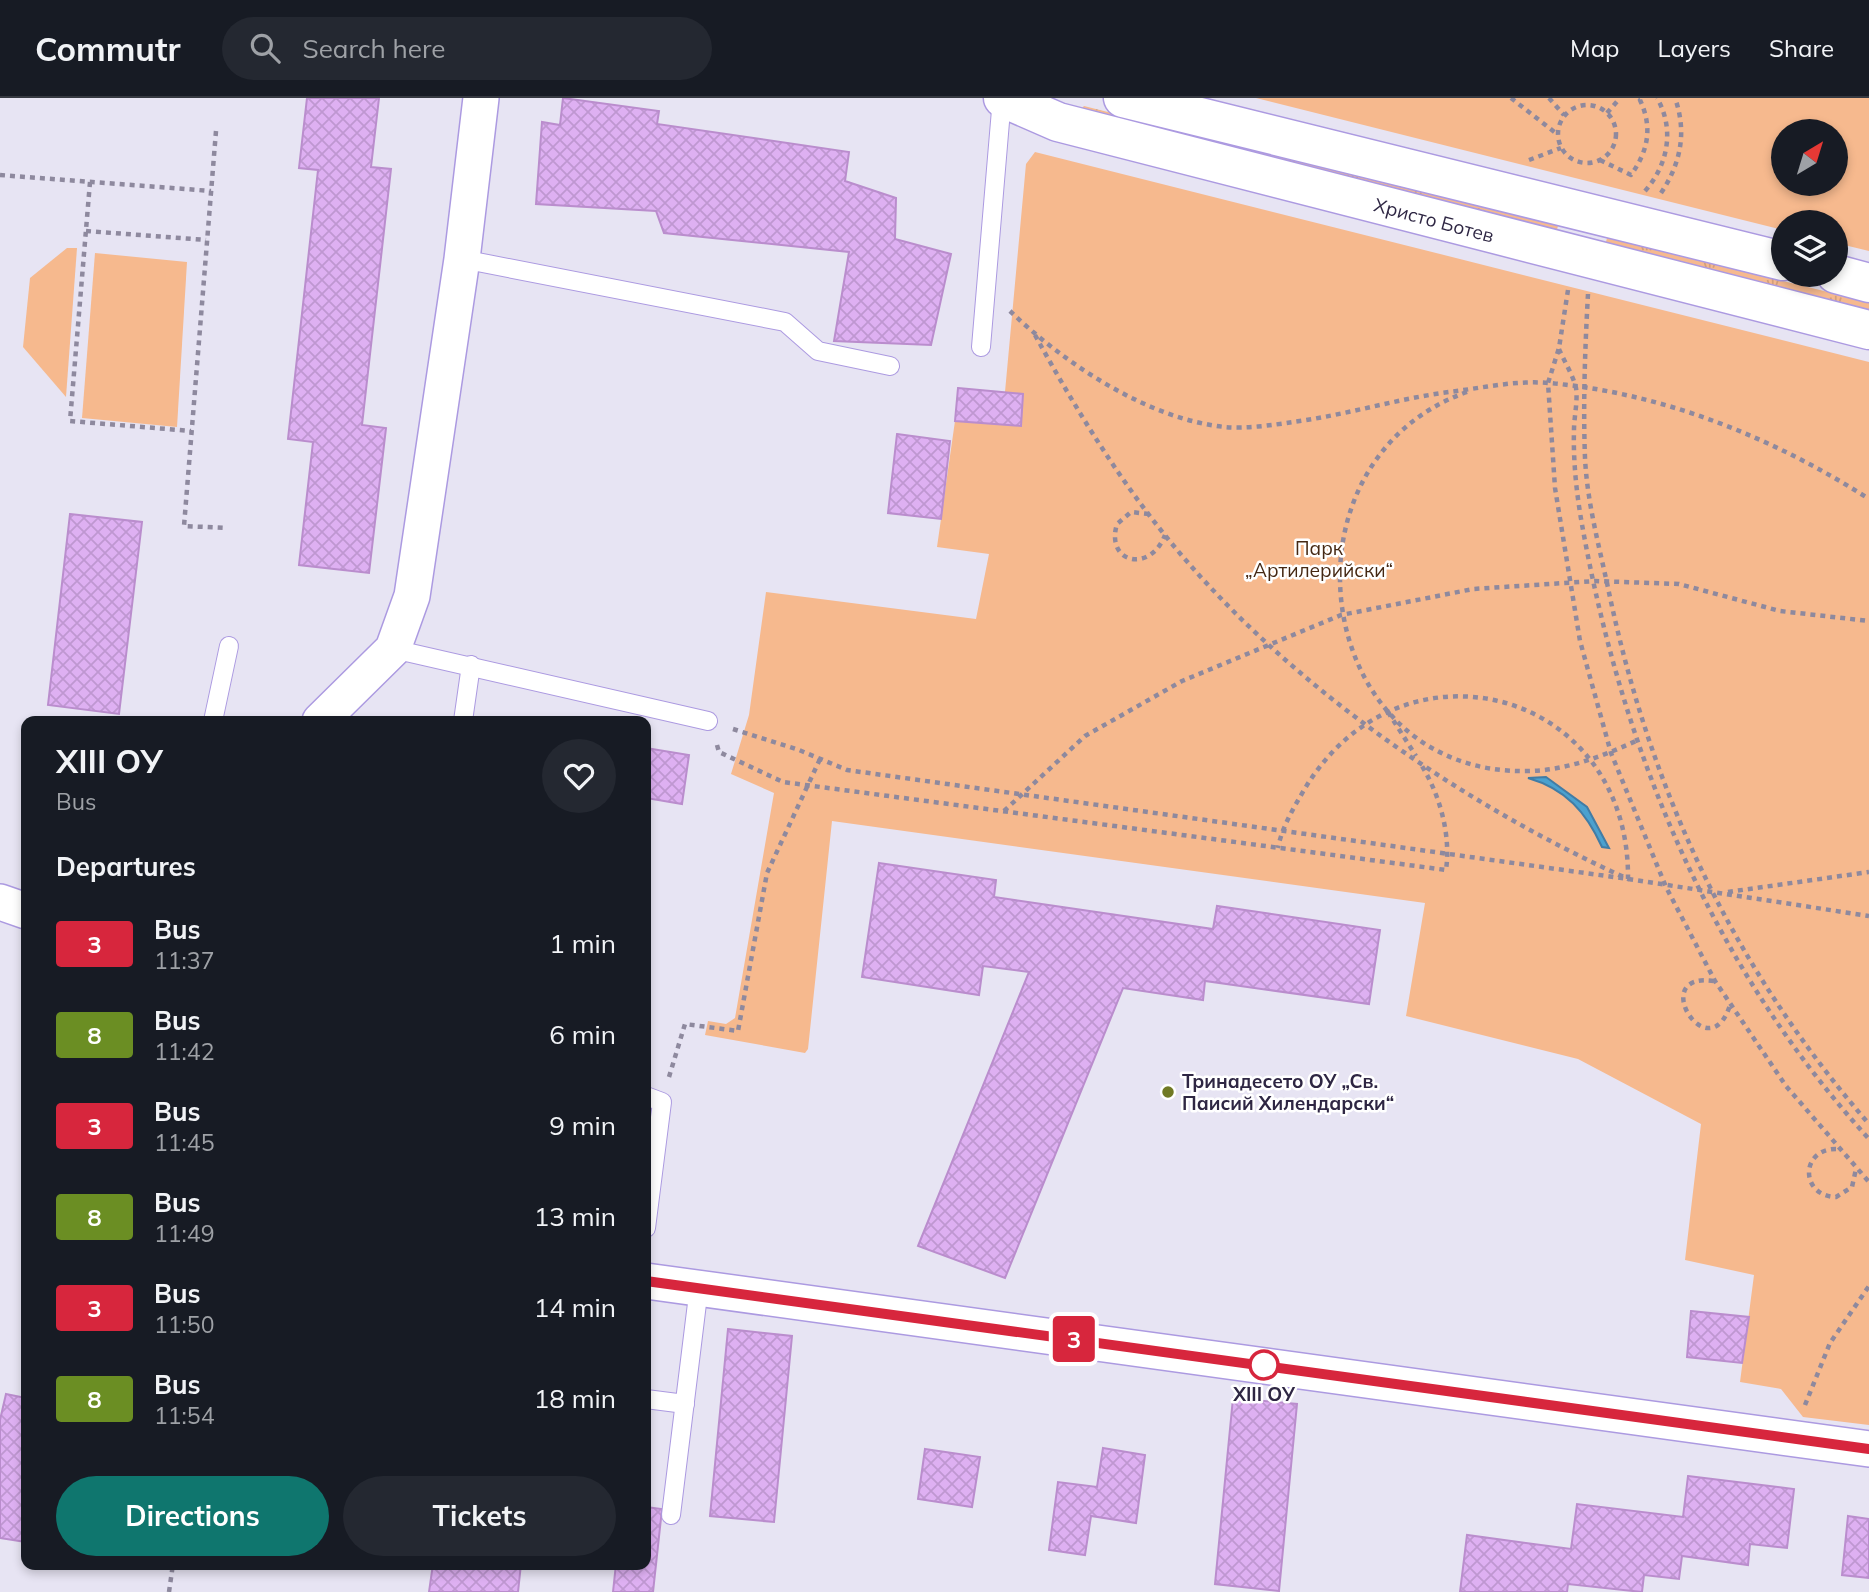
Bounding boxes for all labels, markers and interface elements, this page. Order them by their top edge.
search box [222,17,712,80]
text: Commutr [35,28,180,69]
icon: search [246,29,284,67]
text: Search here [302,32,445,65]
text: Map [1570,33,1619,63]
text: Layers [1657,33,1731,63]
text: Share [1769,33,1834,63]
north arrow [1771,119,1848,196]
map controls [1771,119,1848,287]
street label: Христо Ботев [1371,192,1497,248]
button: layers [1771,210,1848,287]
park label: Парк „Артилерийски“ [1245,536,1393,582]
button: heart [542,739,616,813]
text: XIII ОУ [56,740,163,781]
text: Bus [56,787,96,816]
text: Departures [56,850,196,883]
text: Bus [154,913,200,946]
text: 1 min [549,927,616,960]
text: 3 [87,929,102,959]
text: 11:37 [154,946,214,975]
text: Bus [154,1004,200,1037]
text: 6 min [549,1018,616,1051]
text: 8 [87,1020,102,1050]
text: 11:42 [154,1037,214,1066]
place label: Тринадесето ОУ „Св. Паисий Хилендарски“ [1182,1069,1394,1115]
marker: Тринадесето ОУ „Св. Паисий Хилендарски“ [1160,1084,1176,1100]
text: Bus [154,1095,200,1128]
text: 9 min [549,1109,616,1142]
text: 3 [87,1111,102,1141]
text: 11:45 [154,1128,214,1157]
text: Bus [154,1186,200,1219]
text: 13 min [534,1200,616,1233]
text: 8 [87,1202,102,1232]
text: 11:49 [154,1219,214,1248]
text: Bus [154,1277,200,1310]
text: 14 min [534,1291,616,1324]
text: 3 [87,1293,102,1323]
text: 11:50 [154,1310,214,1339]
line badge: 3 [1051,1316,1097,1362]
text: 3 [1067,1324,1081,1354]
marker: XIII ОУ [1249,1350,1279,1380]
text: Bus [154,1368,200,1401]
text: 18 min [534,1382,616,1415]
place label: XIII ОУ [1232,1382,1296,1406]
text: 8 [87,1384,102,1414]
text: 11:54 [154,1401,214,1430]
button: Directions [56,1476,329,1556]
button: Tickets [343,1476,616,1556]

